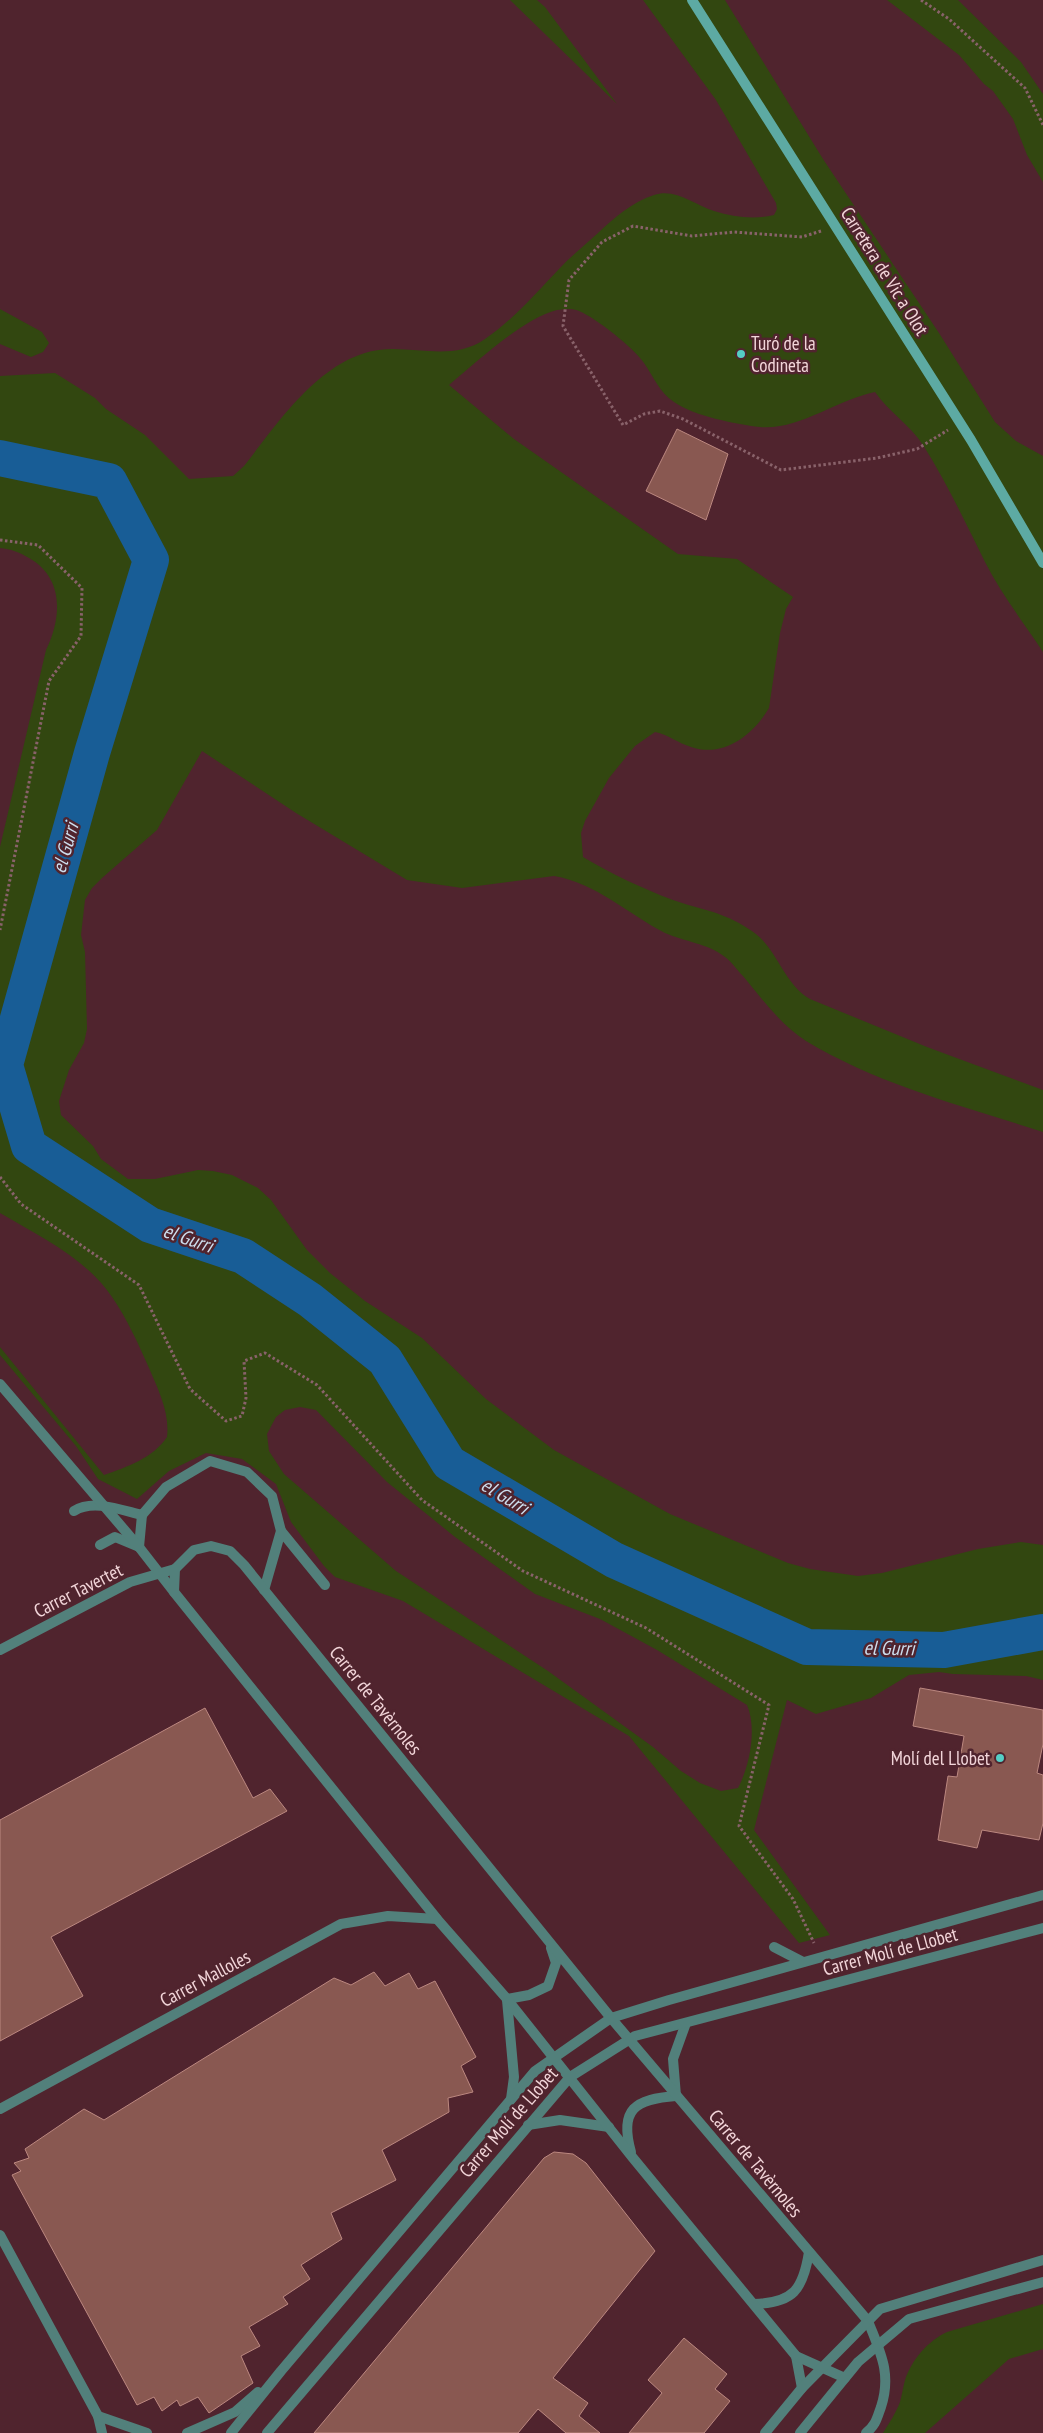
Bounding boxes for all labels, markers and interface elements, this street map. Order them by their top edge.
street label: Carretera de Vic a Olot [836,202,935,340]
place label: Turó de la Codineta [751,331,816,377]
marker: Turó de la Codineta [735,348,747,360]
water label: el Gurri [45,817,85,876]
water label: el Gurri [160,1217,219,1259]
water label: el Gurri [476,1472,536,1522]
street label: Carrer Tavertet [30,1557,127,1623]
water label: el Gurri [863,1635,917,1661]
street label: Carrer de Tavèrnoles [325,1641,427,1759]
place label: Molí del Llobet [891,1746,991,1770]
marker: Molí del Llobet [994,1752,1006,1764]
street label: Carrer Molí de Llobet [820,1921,961,1981]
street label: Carrer Malloles [156,1944,254,2012]
street label: Carrer Molí de Llobet [454,2061,563,2182]
street label: Carrer de Tavèrnoles [704,2104,808,2222]

